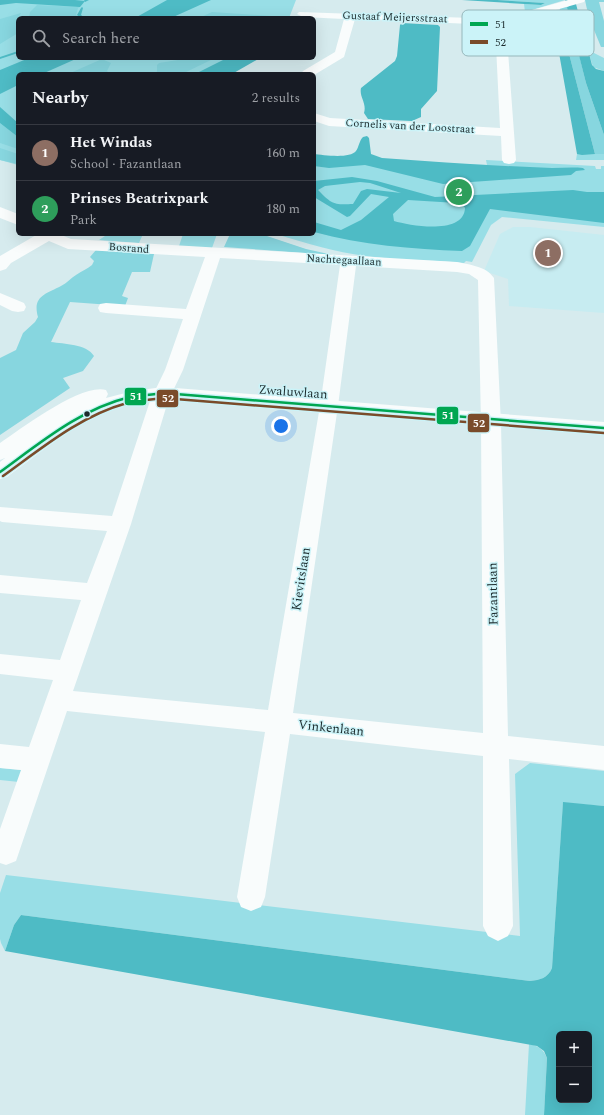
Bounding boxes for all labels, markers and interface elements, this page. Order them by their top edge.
street label: Gustaaf Meijersstraat [342,7,448,27]
legend [462,10,594,56]
search box [16,16,316,60]
text: 51 [495,16,506,33]
icon: search [30,27,52,49]
text: Search here [62,27,140,50]
text: 52 [495,34,506,51]
text: Nearby [32,85,88,111]
text: 2 results [252,88,300,108]
street label: Cornelis van der Loostraat [345,114,475,138]
text: Het Windas [70,131,152,154]
text: 1 [41,143,49,163]
text: 160 m [266,143,300,163]
text: School · Fazantlaan [70,154,181,174]
pin: 2 [446,177,472,207]
text: Prinses Beatrixpark [70,187,209,210]
text: 2 [41,199,49,219]
text: 180 m [266,199,300,219]
text: Park [70,210,97,230]
street label: Bosrand [108,238,150,258]
pin: 1 [535,238,561,268]
street label: Nachtegaallaan [306,250,382,270]
street label: Zwaluwlaan [258,380,329,404]
line badge: 51 [124,387,147,406]
text: 51 [130,388,142,405]
line badge: 52 [156,389,179,408]
text: 52 [162,390,174,407]
line badge: 51 [436,406,459,425]
text: 51 [442,407,454,424]
unlabelled marker [82,409,92,419]
line badge: 52 [467,413,490,433]
text: 52 [473,415,485,432]
your location [271,416,291,436]
street label: Kievitslaan [286,545,316,612]
street label: Fazantlaan [482,562,504,626]
street label: Vinkenlaan [297,715,365,741]
map controls [556,1031,592,1103]
button: + [556,1031,592,1067]
button: − [556,1067,592,1103]

